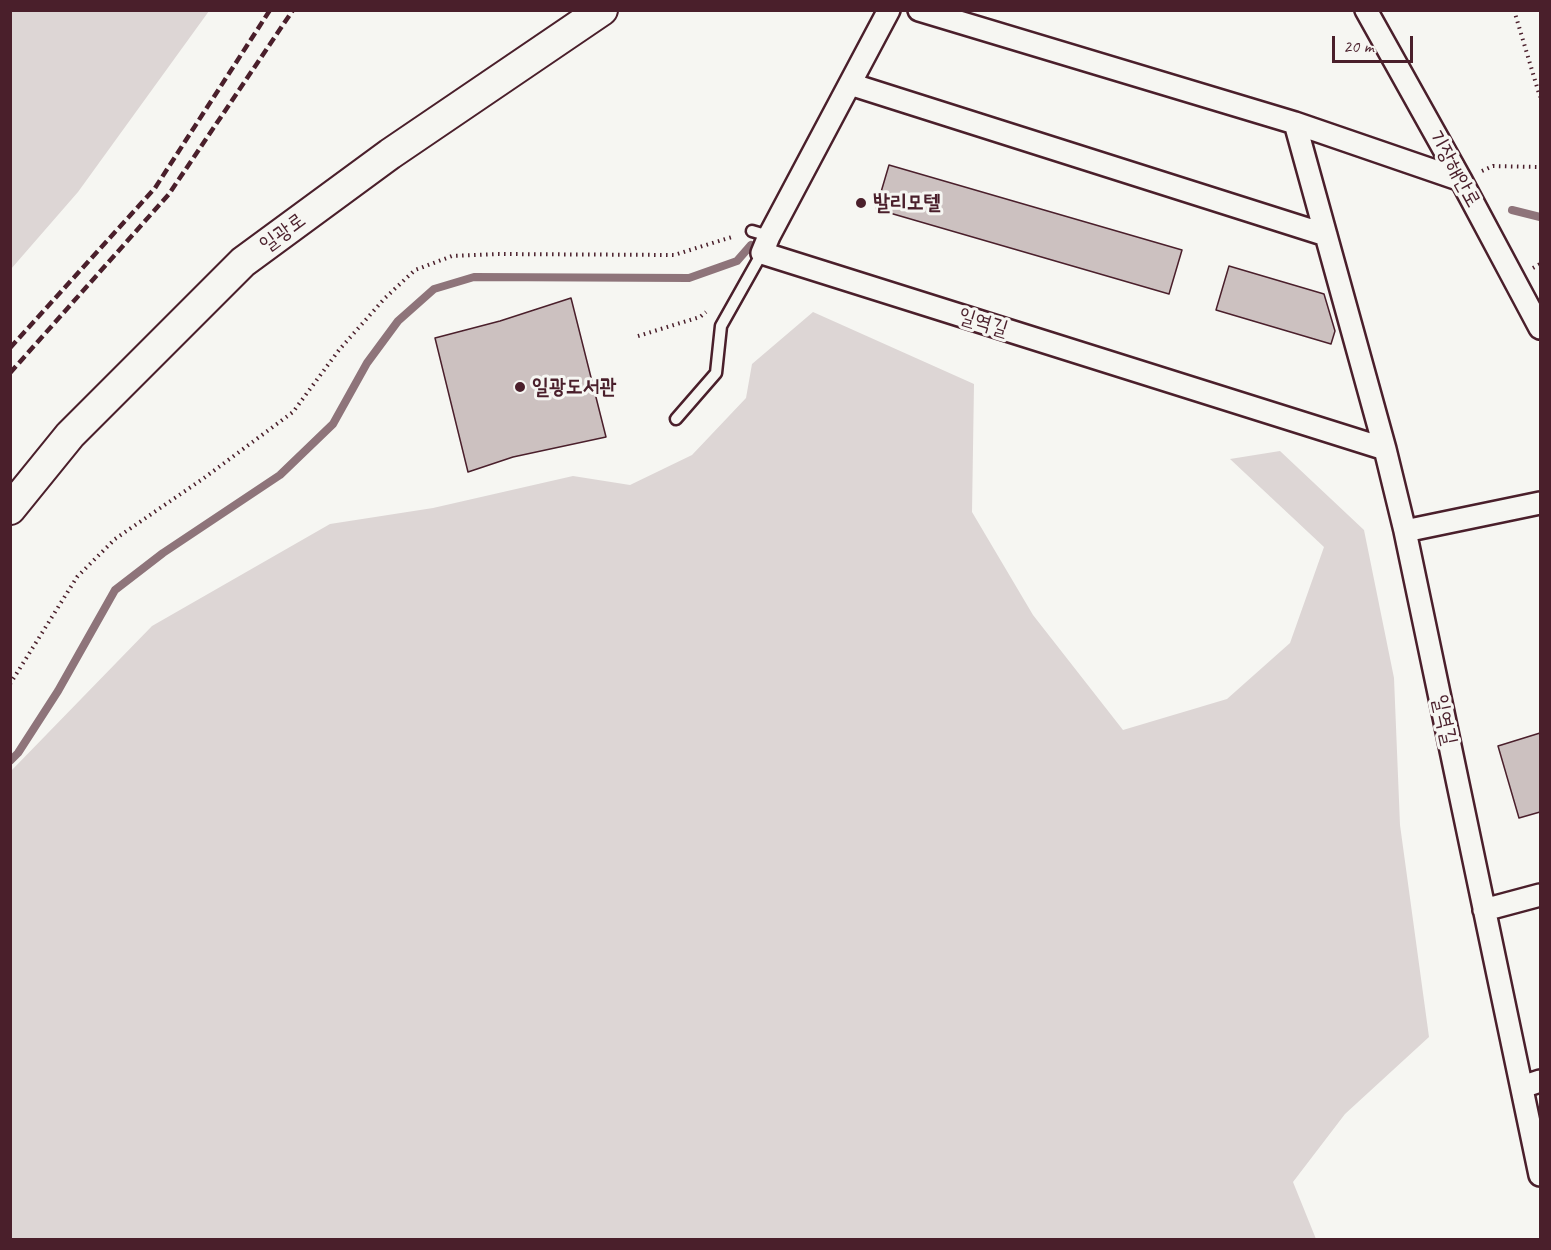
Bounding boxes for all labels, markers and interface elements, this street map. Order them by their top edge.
scale bar [1335,24,1416,62]
text: 20 m [1343,35,1374,57]
street label: 기장해안로 [1422,126,1486,212]
place label: 발리모텔 [873,190,941,216]
marker: 발리모텔 [854,196,868,210]
street label: 일광로 [255,208,311,258]
street label: 일역길 [955,304,1011,342]
place label: 일광도서관 [532,374,616,400]
marker: 일광도서관 [513,380,527,394]
street label: 일역길 [1426,693,1462,747]

